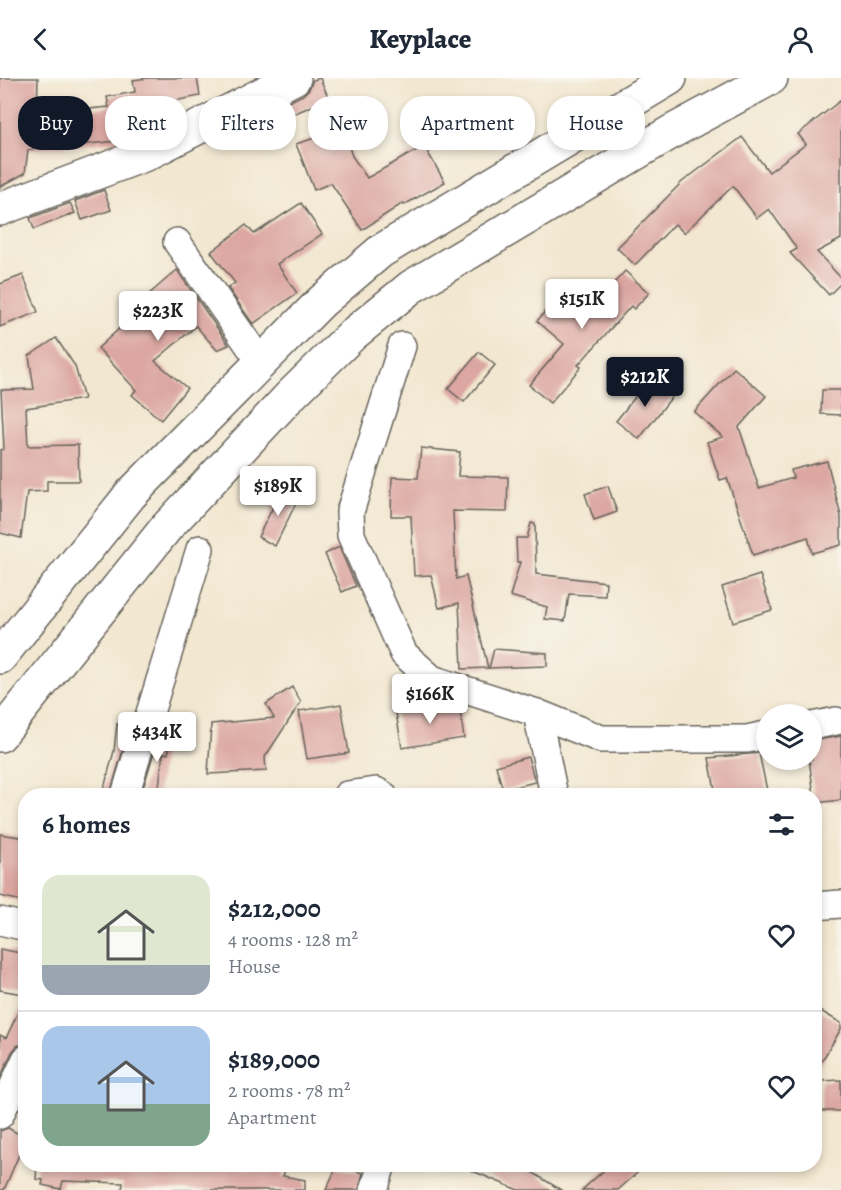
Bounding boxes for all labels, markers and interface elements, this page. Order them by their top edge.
text: Keyplace [369,21,472,57]
icon: back [24,23,57,56]
icon: person [784,23,817,56]
chip: Buy [18,96,93,150]
chip: Rent [105,96,187,150]
chip: Filters [199,96,296,150]
chip: New [308,96,388,150]
chip: Apartment [400,96,535,150]
chip: House [547,96,645,150]
pin: $151K [540,279,624,330]
text: $151K [559,285,605,312]
pin: $223K [116,291,200,342]
text: $223K [133,297,183,324]
pin: $212K [603,357,687,408]
text: $212K [621,363,669,390]
pin: $189K [236,466,320,517]
text: $189K [254,472,302,499]
pin: $166K [388,674,472,725]
text: $166K [406,680,454,707]
map controls [756,704,822,770]
button: layers [756,704,822,770]
pin: $434K [115,712,199,763]
text: $434K [132,718,182,745]
text: 6 homes [42,807,131,842]
icon: filters [765,808,798,841]
text: $212,000 [228,891,321,926]
icon: home [90,899,162,971]
icon: heart [765,919,798,952]
text: 4 rooms · 128 m² [228,926,358,953]
text: House [228,953,280,980]
text: $189,000 [228,1042,320,1077]
icon: home [90,1050,162,1122]
icon: heart [765,1070,798,1103]
text: 2 rooms · 78 m² [228,1077,351,1104]
text: Apartment [228,1104,317,1131]

